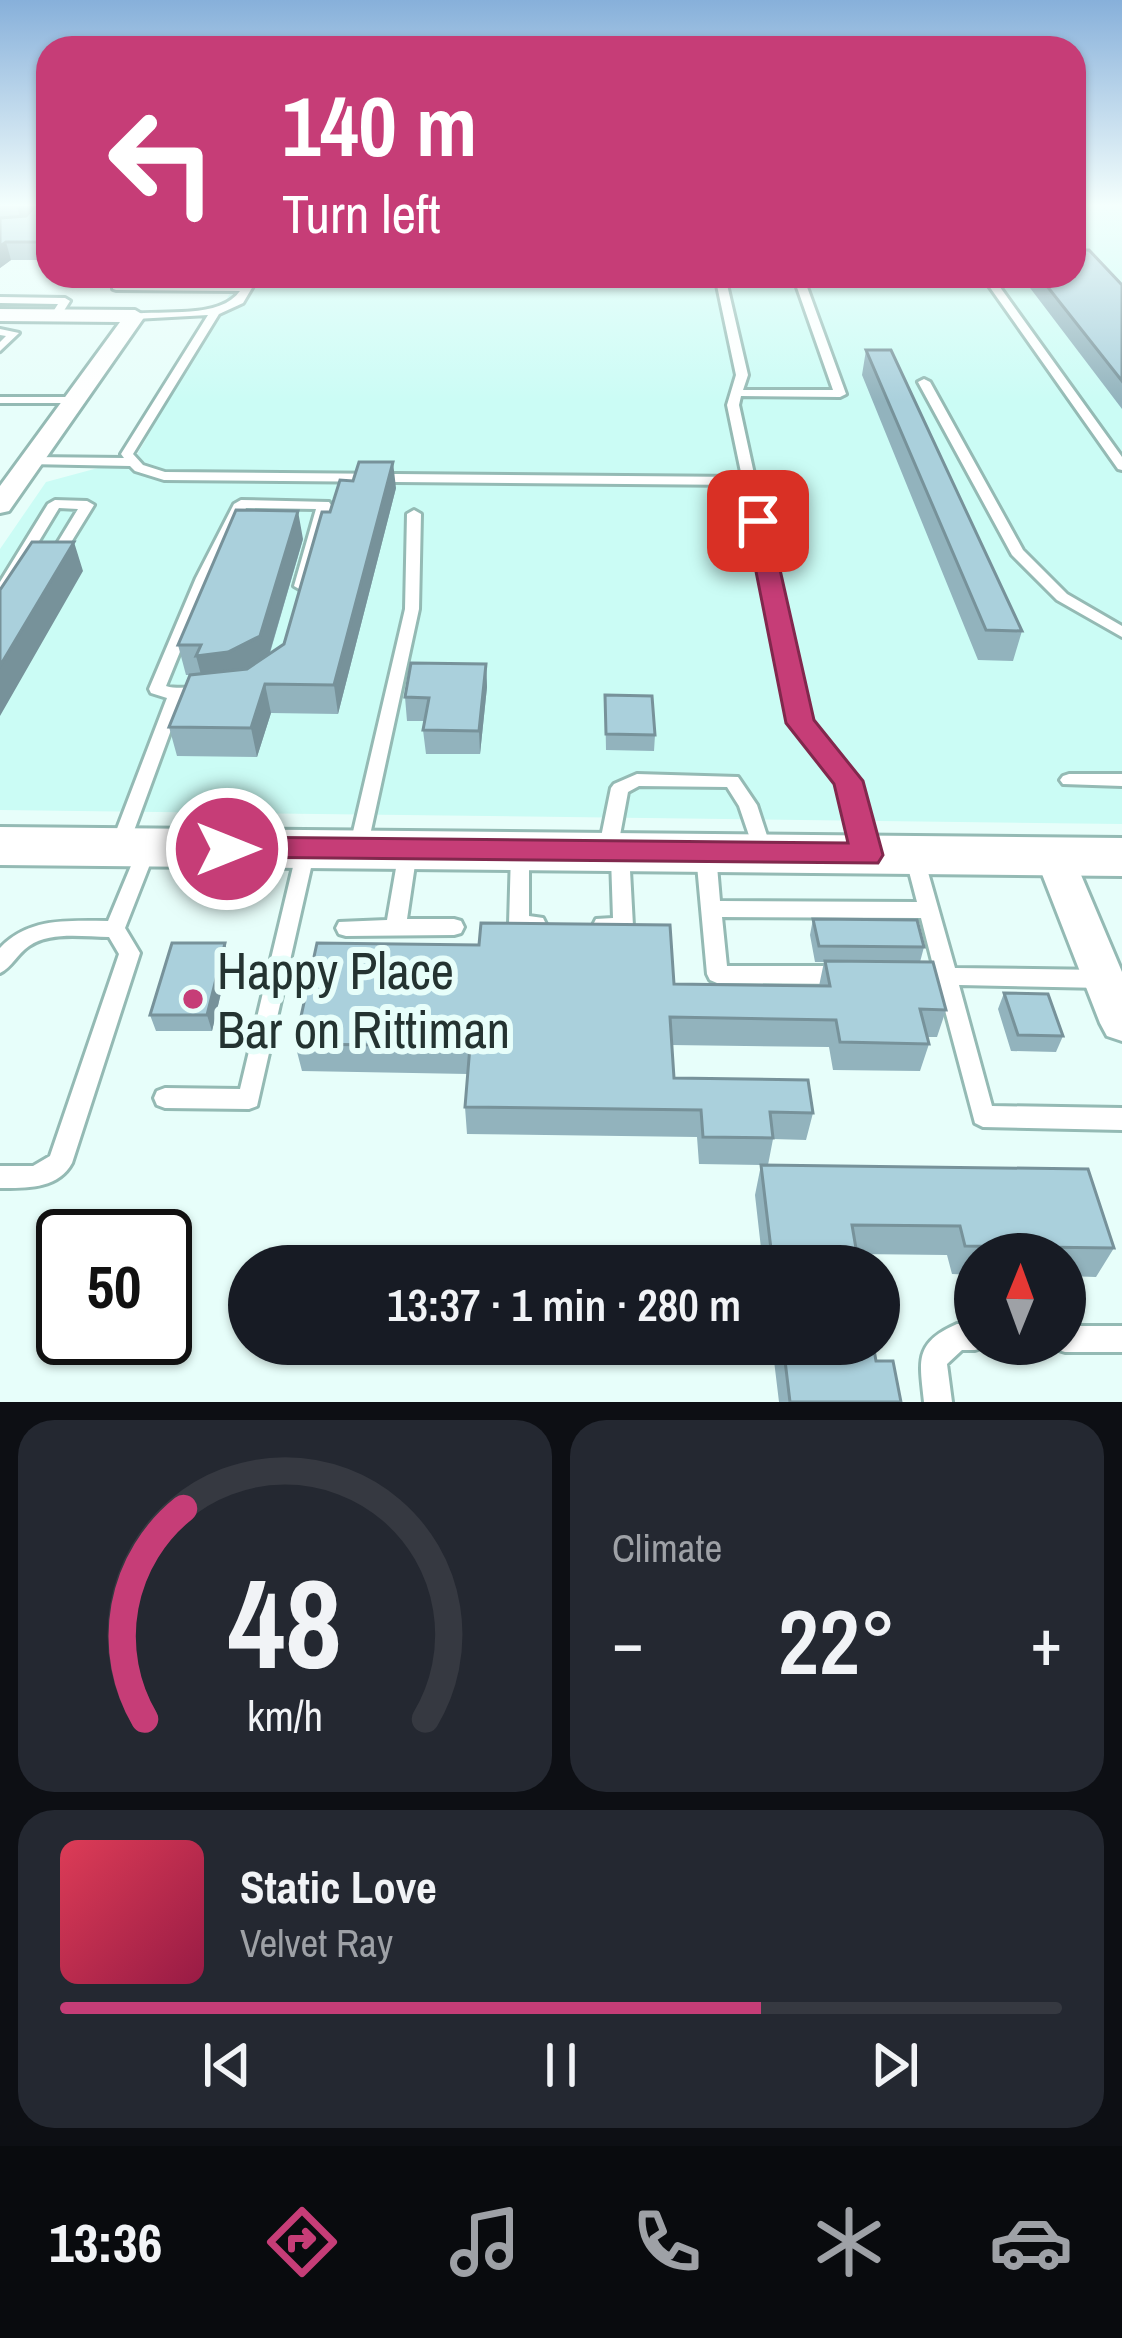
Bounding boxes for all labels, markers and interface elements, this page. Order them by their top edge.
text: 140 m [282,69,477,182]
icon: left [84,84,240,240]
text: Turn left [282,177,441,250]
pin [707,470,809,572]
icon: arrive [725,488,791,554]
position arrow [164,786,290,912]
place label: Happy Place Bar on Rittiman [217,936,510,1064]
marker: Happy Place Bar on Rittiman [180,986,206,1012]
speed limit sign: 50 [36,1209,192,1365]
north arrow [954,1233,1086,1365]
map controls [954,1233,1086,1365]
text: 13:37 · 1 min · 280 m [387,1274,741,1335]
text: Climate [612,1522,722,1574]
text: 48 [228,1539,342,1707]
text: 22° [778,1581,896,1702]
text: − [612,1597,644,1686]
text: + [1030,1597,1062,1686]
text: km/h [247,1687,323,1744]
text: Static Love [240,1856,437,1917]
text: Velvet Ray [240,1917,393,1969]
icon: previous [194,2032,260,2098]
icon: pause [528,2032,594,2098]
icon: next [862,2032,928,2098]
icon: directions [260,2200,344,2284]
icon: music [443,2200,527,2284]
icon: phone [625,2200,709,2284]
icon: climate [807,2200,891,2284]
icon: car [989,2200,1073,2284]
text: 13:36 [49,2206,162,2279]

